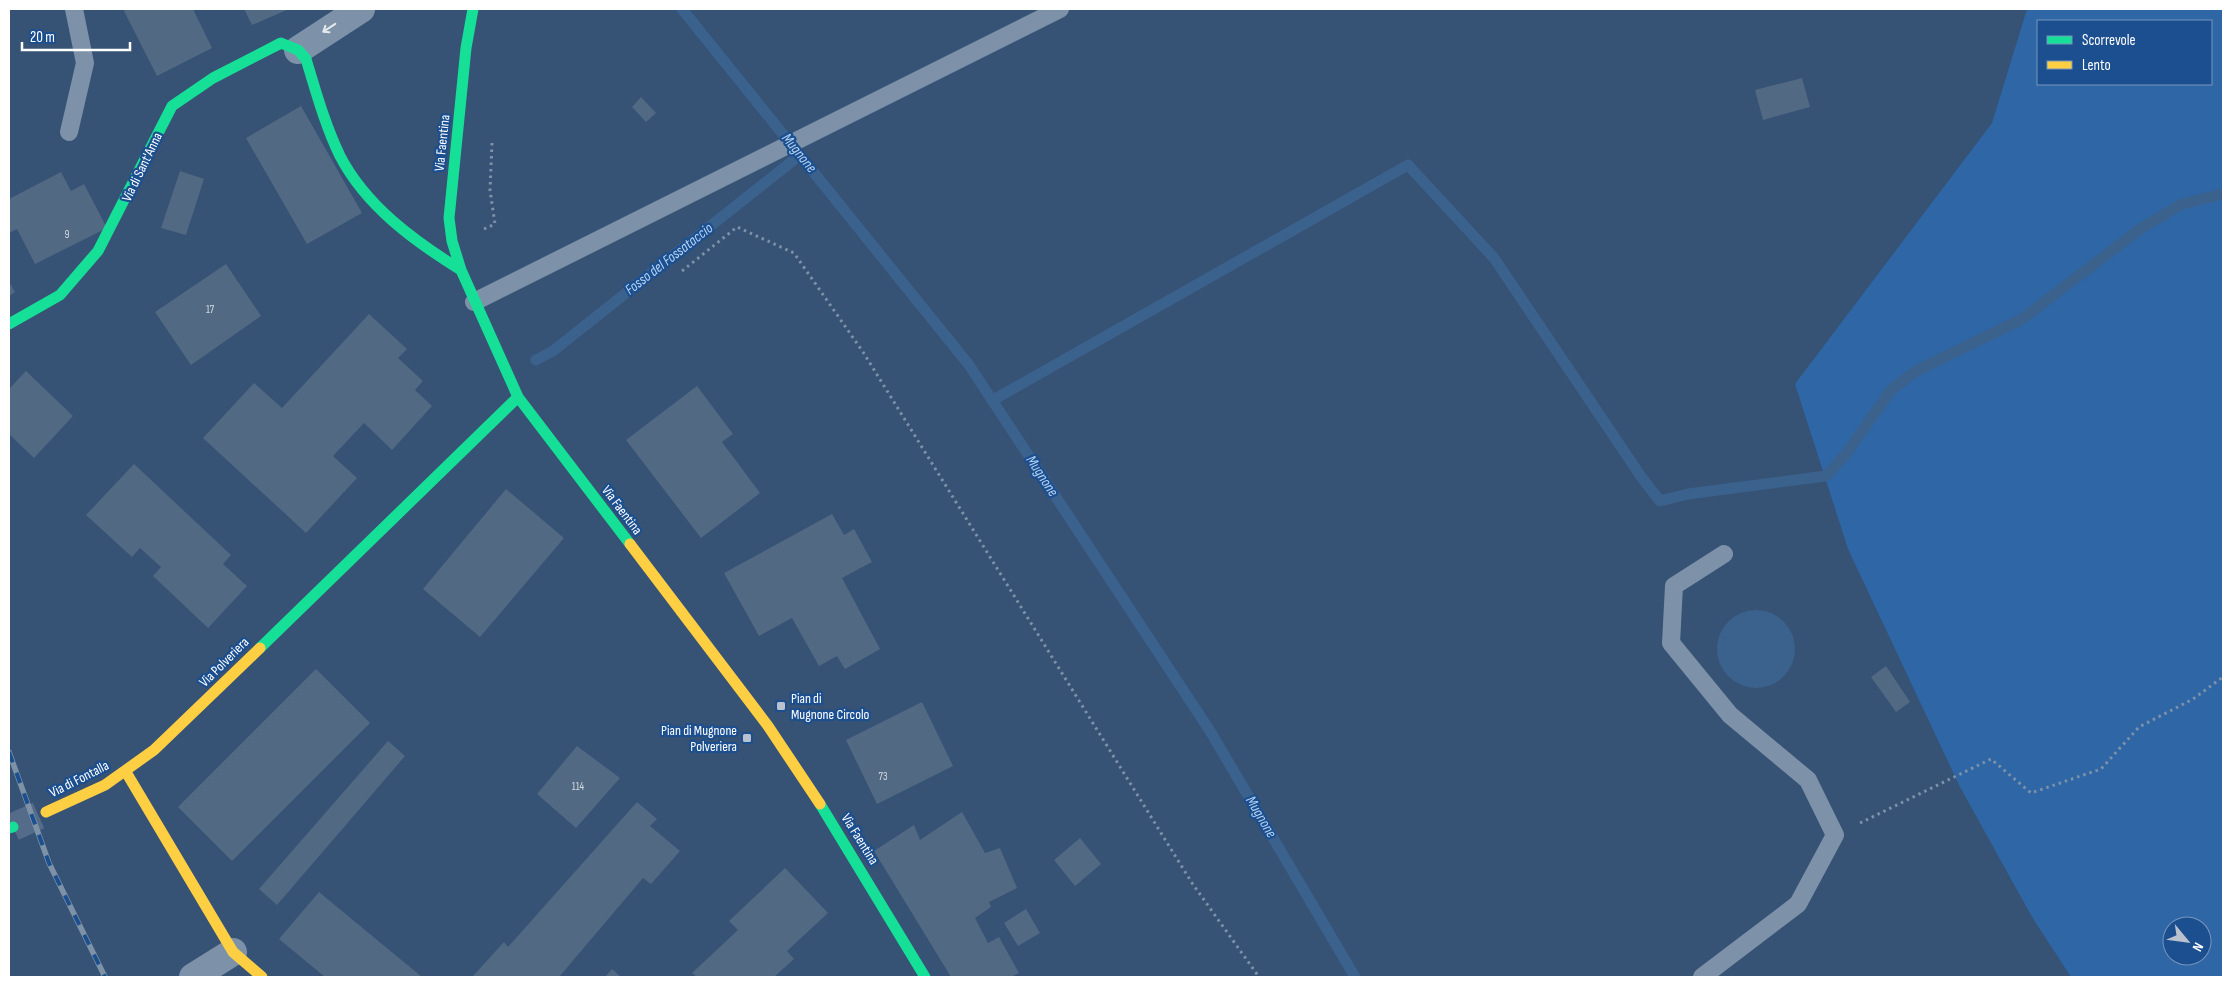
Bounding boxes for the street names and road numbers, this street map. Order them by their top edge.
street label: Via Faentina [431,114,453,172]
street label: Via di Sant'Anna [118,130,166,204]
street label: Via Faentina [598,482,646,538]
street label: Via Polveriera [196,634,252,690]
street label: Via di Fontalla [46,757,112,801]
street label: Via Faentina [838,810,882,868]

